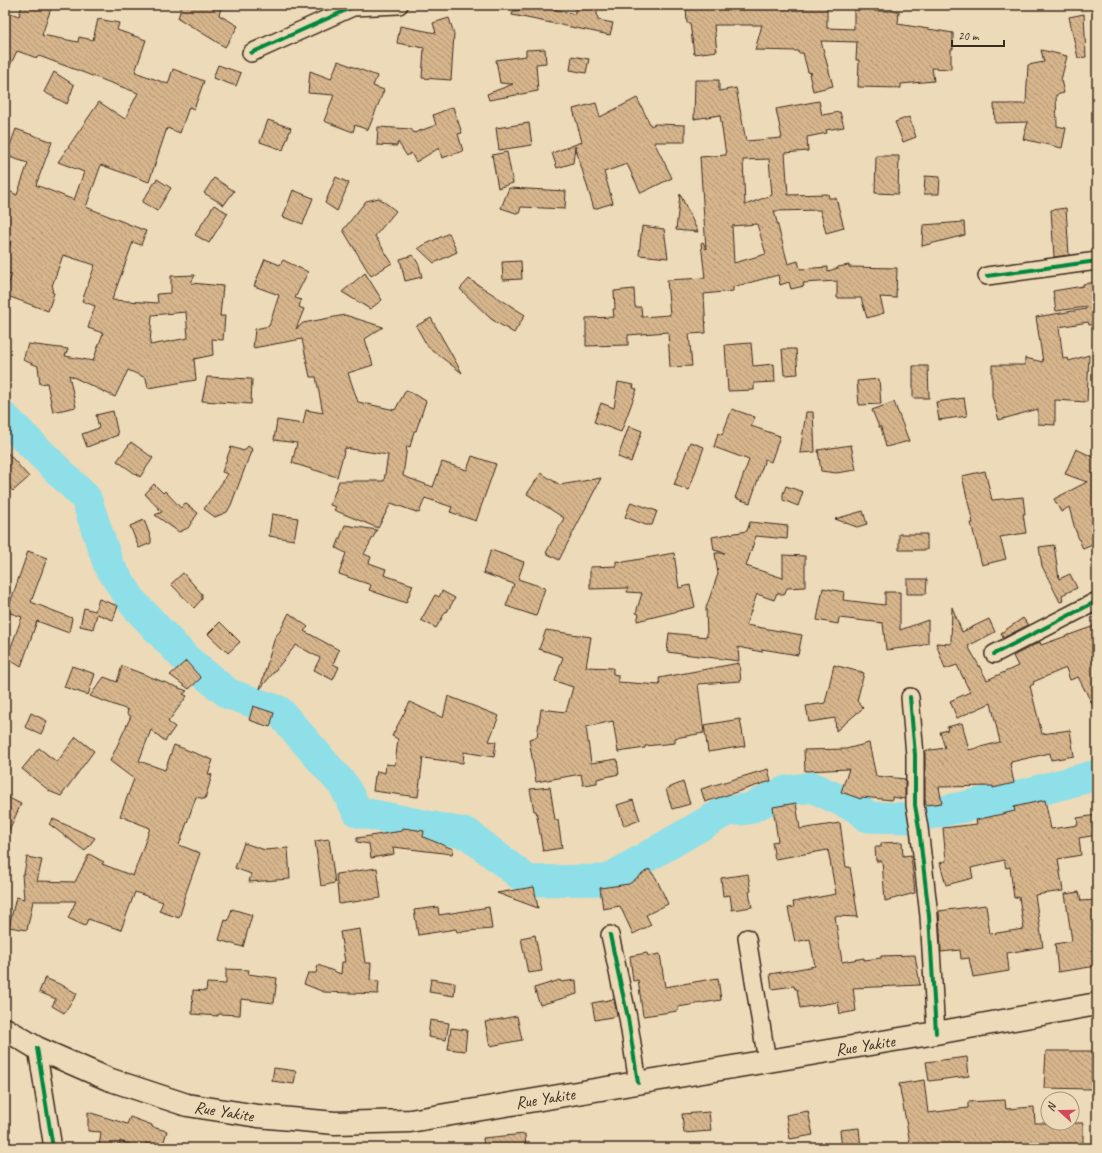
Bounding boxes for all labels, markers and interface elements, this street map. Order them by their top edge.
scale bar [952,22,1004,48]
text: 20 m [958,28,980,44]
street label: Rue Yakite [834,1030,898,1061]
street label: Rue Yakite [514,1083,578,1114]
north arrow [1040,1091,1080,1131]
street label: Rue Yakite [193,1096,257,1127]
text: N [1043,1100,1059,1113]

